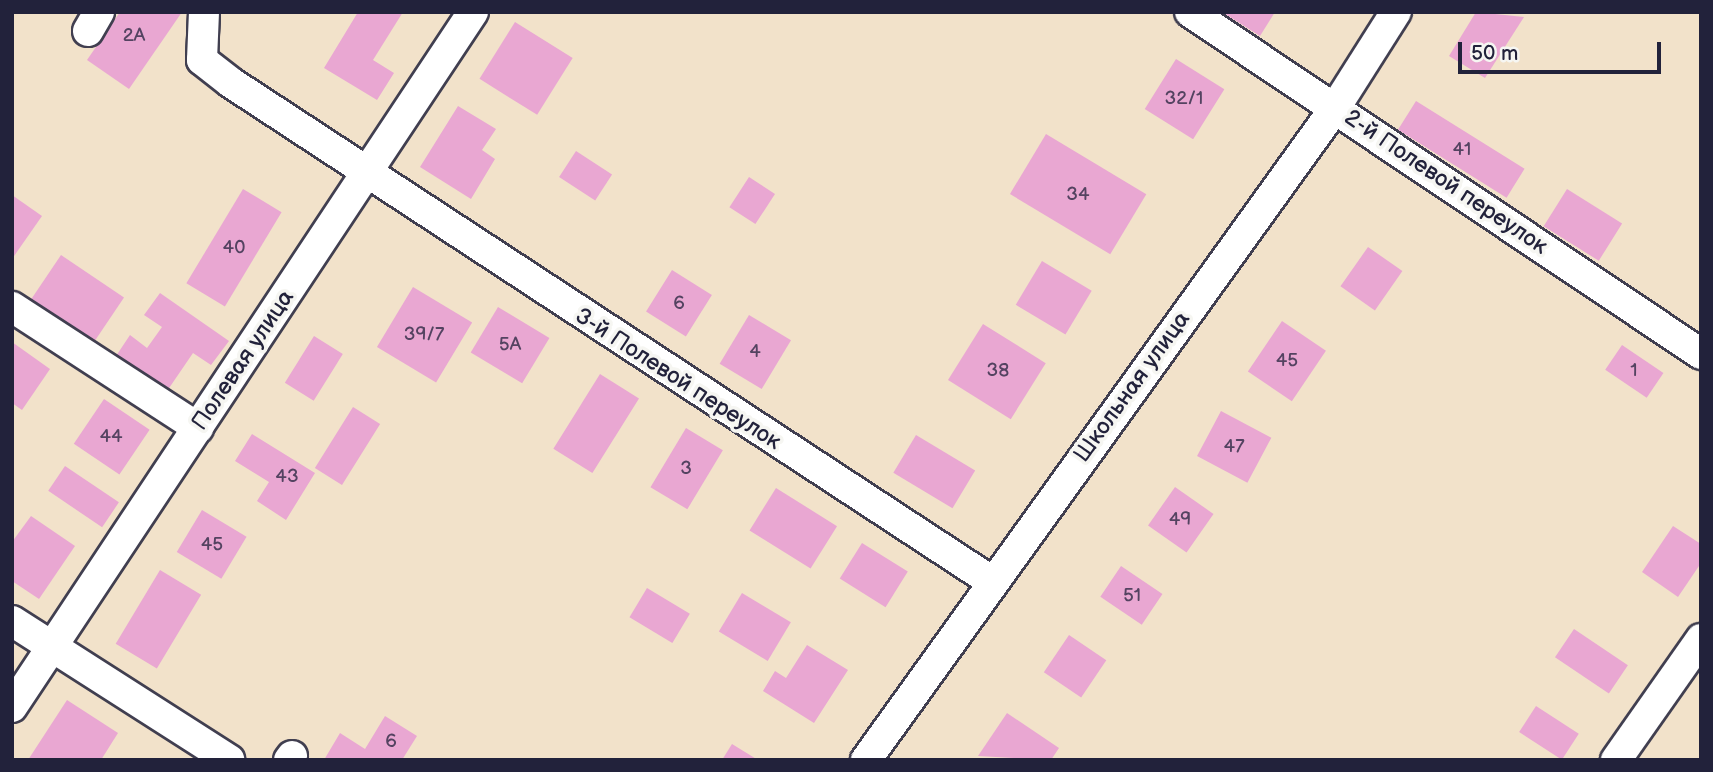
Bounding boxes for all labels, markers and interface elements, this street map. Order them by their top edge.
house number: 2А [123,25,145,47]
scale bar [1461,28,1664,72]
text: 50 m [1471,41,1518,66]
house number: 32/1 [1165,88,1203,110]
street label: 2-й Полевой переулок [1339,104,1553,260]
house number: 41 [1453,139,1471,161]
house number: 34 [1066,184,1090,206]
house number: 40 [223,237,245,259]
street label: Полевая улица [186,285,300,435]
house number: 6 [673,293,685,315]
street label: 3-й Полевой переулок [570,302,786,456]
street label: Школьная улица [1068,306,1196,468]
house number: 39/7 [404,324,444,346]
house number: 5А [499,334,521,356]
house number: 4 [749,341,761,363]
house number: 45 [1276,350,1298,372]
house number: 38 [987,360,1009,382]
house number: 1 [1630,360,1638,382]
house number: 44 [99,426,123,448]
house number: 47 [1224,436,1244,458]
house number: 3 [680,458,692,480]
house number: 43 [275,466,299,488]
house number: 49 [1169,509,1191,531]
house number: 45 [201,534,223,556]
house number: 51 [1123,585,1141,607]
house number: 6 [385,731,397,753]

